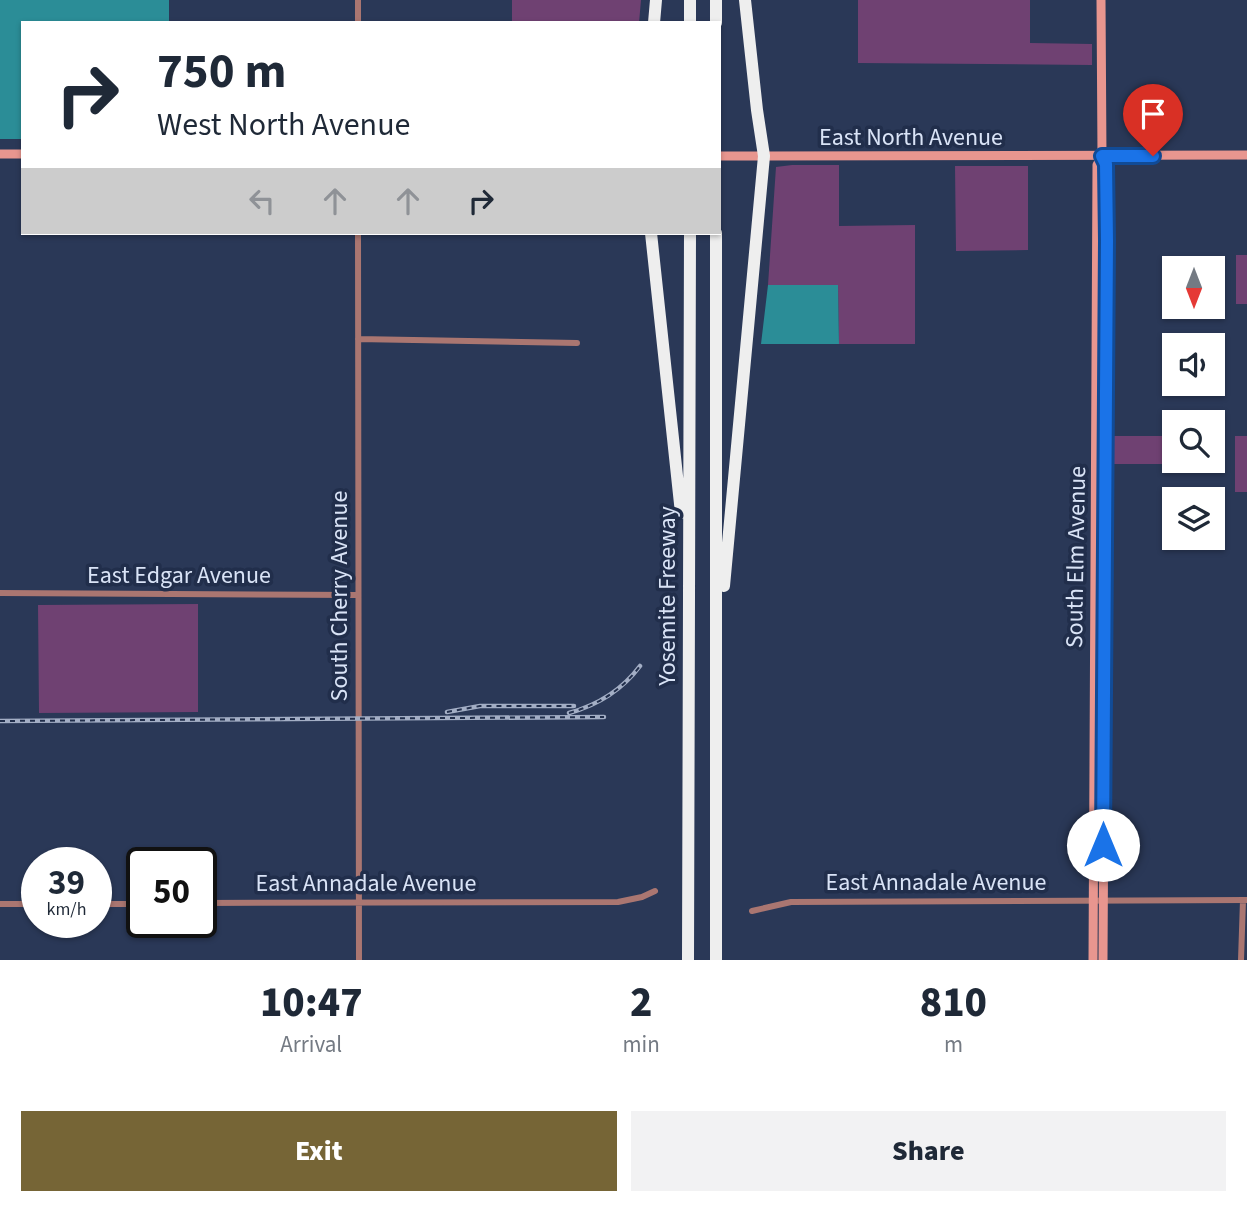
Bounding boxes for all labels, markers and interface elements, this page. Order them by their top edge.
text: 750 m [157,37,286,107]
icon: right [42,49,133,140]
pin [1123,84,1183,156]
icon: arrive [1134,95,1172,133]
text: West North Avenue [157,102,410,148]
street label: East North Avenue [819,120,1003,155]
icon: left [243,182,281,220]
icon: ahead [316,182,354,220]
icon: ahead [389,182,427,220]
icon: right [462,182,500,220]
north arrow [1162,256,1225,318]
map controls [1162,256,1225,550]
button: sound [1162,333,1225,396]
button: search [1162,410,1225,473]
street label: South Elm Avenue [1057,466,1095,648]
button: layers [1162,487,1225,550]
street label: South Cherry Avenue [322,491,357,701]
street label: Yosemite Freeway [650,506,685,687]
street label: East Edgar Avenue [87,558,271,593]
position arrow [1066,808,1140,882]
speed limit sign: 50 [126,847,217,938]
text: 39 [48,858,85,908]
street label: East Annadale Avenue [826,865,1046,900]
street label: East Annadale Avenue [256,866,476,901]
text: km/h [47,897,86,922]
text: 10:47 [260,973,363,1033]
text: 2 [630,973,652,1033]
text: 810 [920,973,987,1033]
text: Arrival [280,1028,342,1061]
text: min [623,1028,660,1061]
text: m [944,1028,963,1061]
button: Exit [21,1111,617,1191]
button: Share [631,1111,1226,1191]

